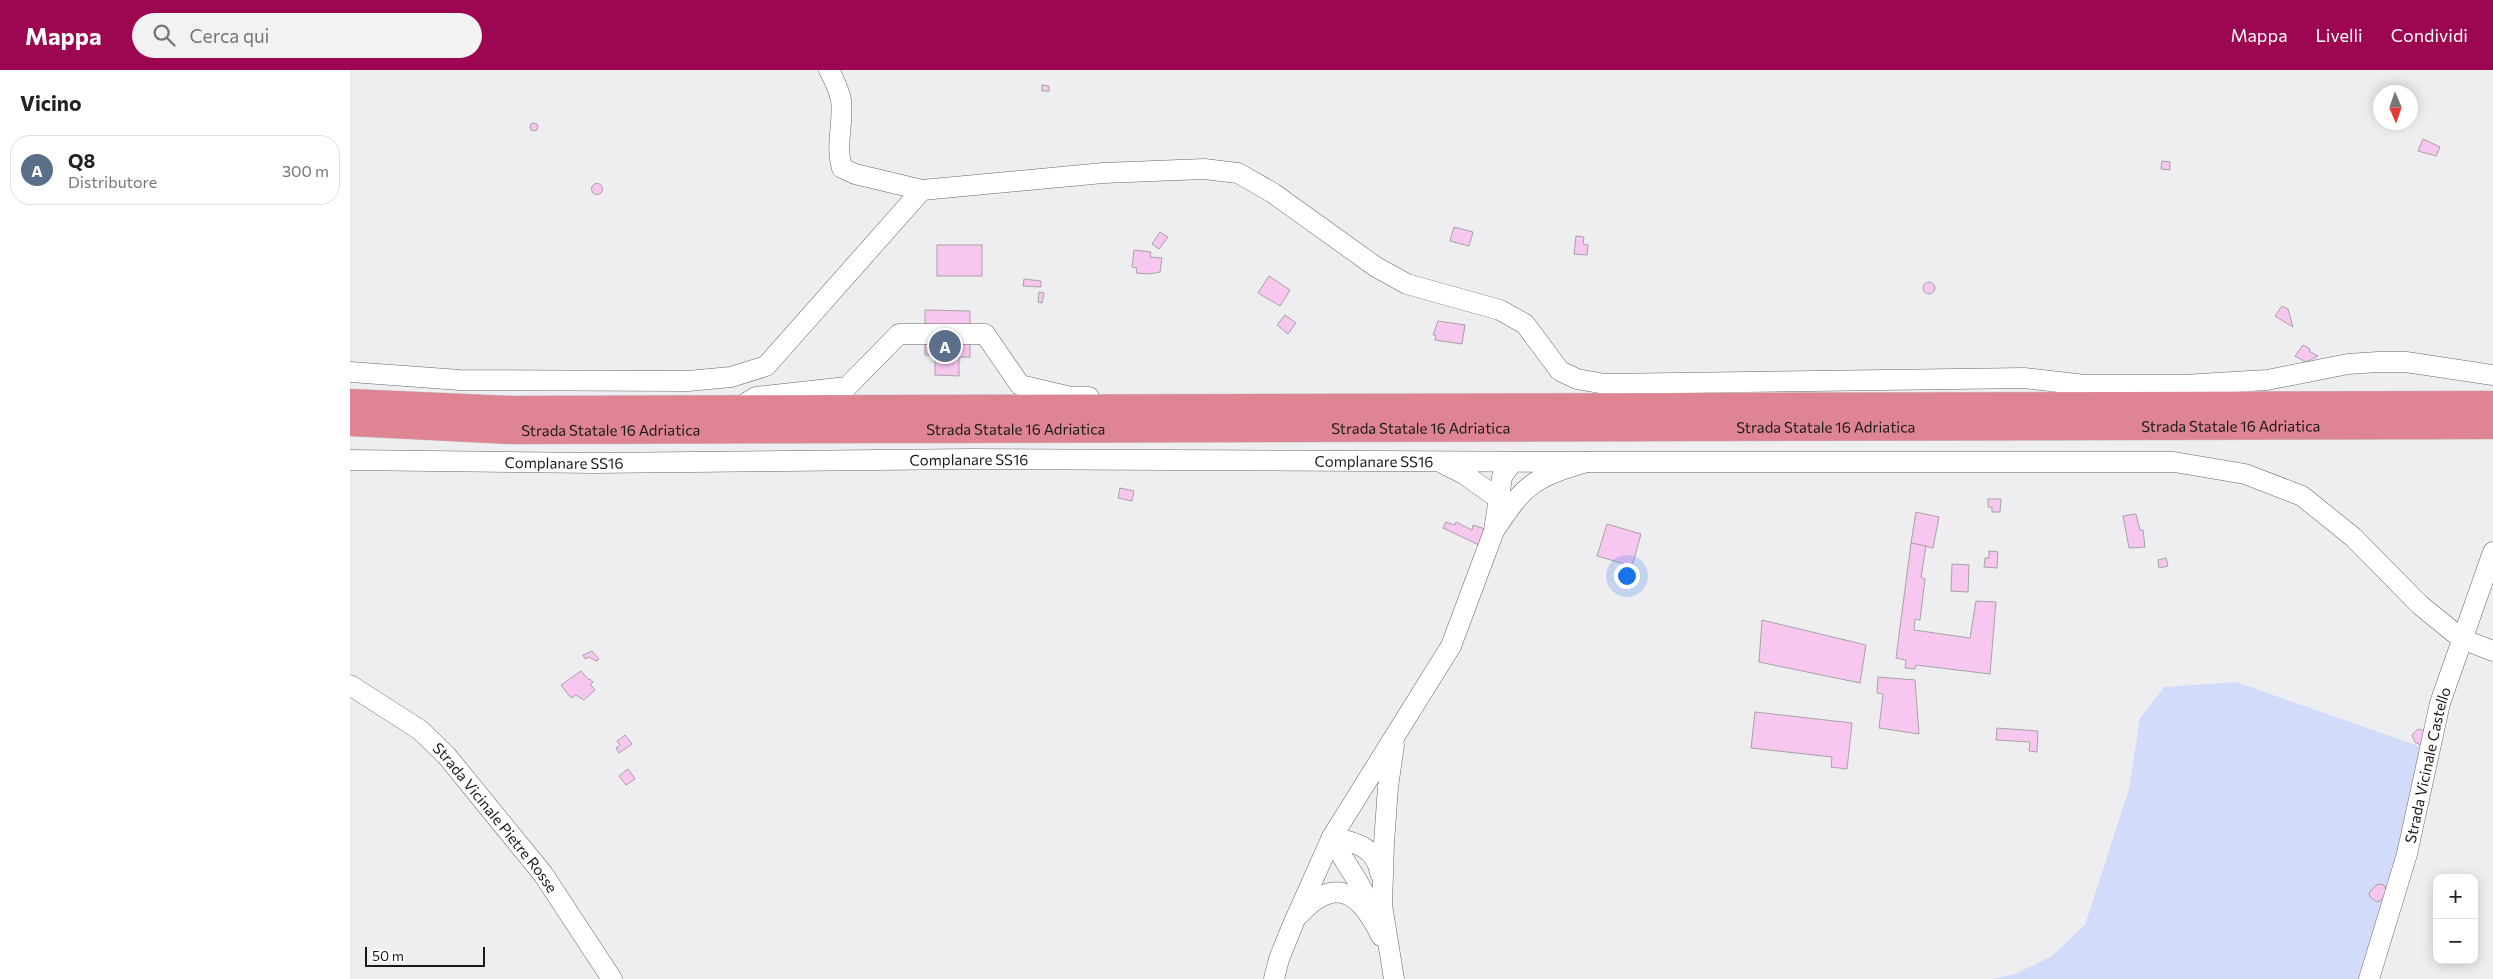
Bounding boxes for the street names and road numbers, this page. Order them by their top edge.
street label: Strada Statale 16 Adriatica [2141,416,2320,435]
street label: Strada Statale 16 Adriatica [1736,417,1915,436]
street label: Strada Statale 16 Adriatica [1331,418,1510,437]
street label: Strada Statale 16 Adriatica [926,420,1105,438]
street label: Strada Statale 16 Adriatica [521,421,700,439]
street label: Complanare SS16 [909,450,1029,469]
street label: Complanare SS16 [1314,452,1434,470]
street label: Complanare SS16 [504,453,624,472]
street label: Strada Vicinale Castello [2401,684,2454,845]
street label: Strada Vicinale Pietre Rosse [429,739,562,896]

